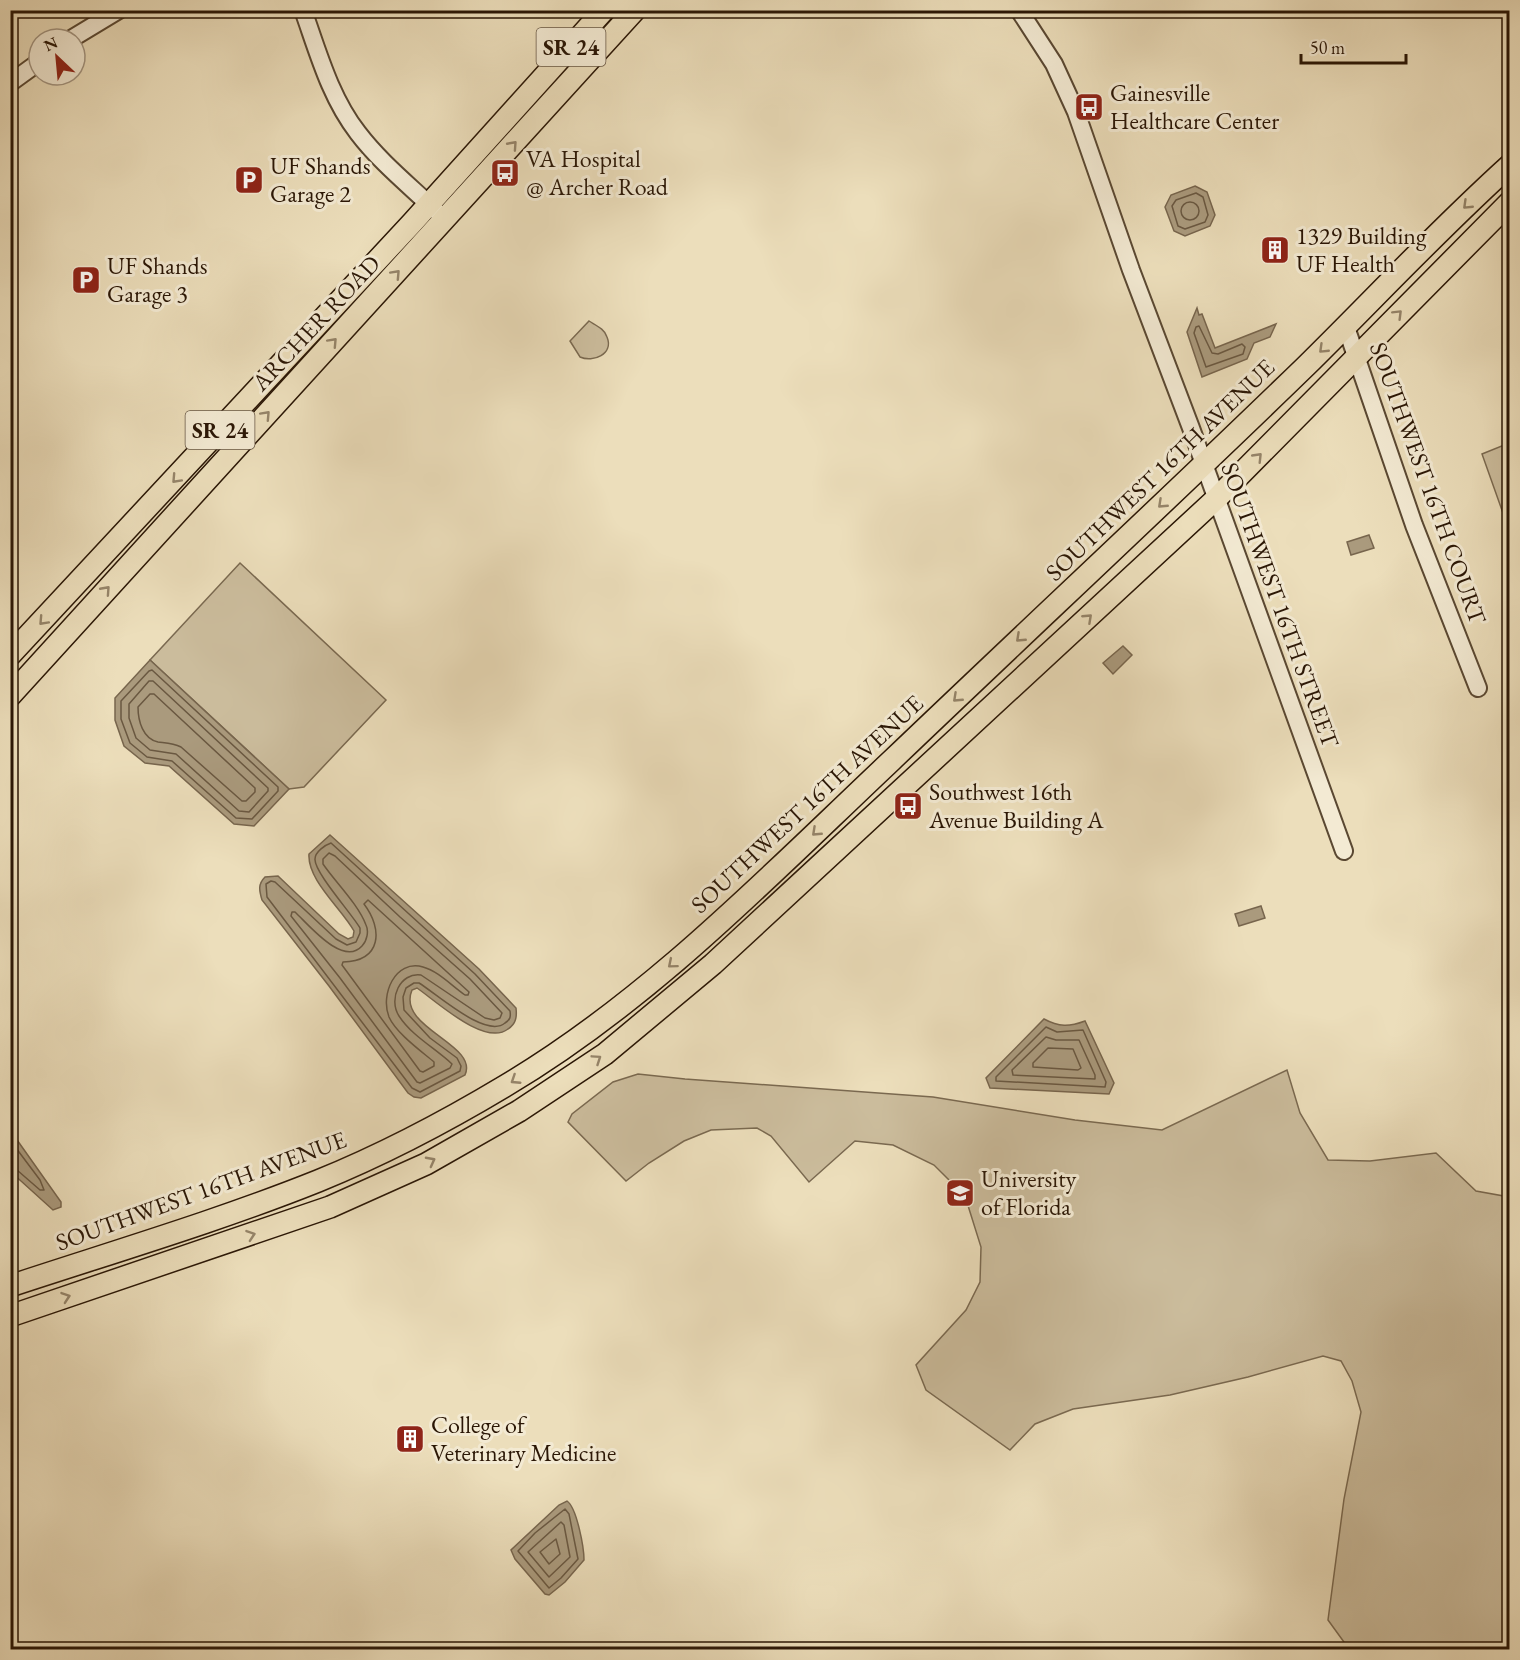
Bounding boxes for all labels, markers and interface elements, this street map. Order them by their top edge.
north arrow [27,27,87,87]
scale bar [1301,27,1406,65]
road number: SR 24 [536,28,606,66]
text: N [40,32,61,56]
text: 50 m [1310,36,1345,59]
place label: Gainesville Healthcare Center [1110,77,1279,136]
bus stop icon: Gainesville Healthcare Center [1073,91,1105,123]
one-way arrow [506,142,517,152]
place label: VA Hospital @ Archer Road [526,143,669,202]
place label: UF Shands Garage 2 [270,150,370,209]
bus stop icon: VA Hospital @ Archer Road [489,157,521,189]
parking icon: UF Shands Garage 2 [233,164,265,196]
one-way arrow [1464,198,1474,209]
place label: 1329 Building UF Health [1296,220,1427,279]
building icon: 1329 Building UF Health [1259,234,1291,266]
street label: ARCHER ROAD [244,248,387,398]
place label: UF Shands Garage 3 [107,250,207,309]
parking icon: UF Shands Garage 3 [70,264,102,296]
one-way arrow [389,270,400,281]
one-way arrow [1391,310,1401,321]
street label: SOUTHWEST 16TH COURT [1363,338,1494,629]
one-way arrow [326,339,337,349]
one-way arrow [1319,342,1330,353]
street label: SOUTHWEST 16TH AVENUE [1039,352,1281,587]
road number: SR 24 [186,411,254,449]
one-way arrow [259,411,270,422]
one-way arrow [1250,453,1261,464]
street label: SOUTHWEST 16TH STREET [1214,458,1347,752]
one-way arrow [172,472,183,482]
one-way arrow [1158,497,1169,508]
one-way arrow [99,586,110,597]
one-way arrow [39,614,50,625]
one-way arrow [1081,614,1091,625]
one-way arrow [1016,631,1027,642]
street label: SOUTHWEST 16TH AVENUE [684,688,929,920]
one-way arrow [953,691,964,702]
place label: Southwest 16th Avenue Building A [928,776,1104,835]
bus stop icon: Southwest 16th Avenue Building A [892,790,924,822]
one-way arrow [812,825,822,836]
one-way arrow [668,956,679,967]
one-way arrow [590,1055,601,1066]
one-way arrow [511,1072,521,1084]
street label: SOUTHWEST 16TH AVENUE [51,1123,350,1258]
one-way arrow [425,1157,435,1168]
place label: University of Florida [981,1163,1077,1222]
school or university icon: University of Florida [944,1177,976,1209]
one-way arrow [245,1229,256,1242]
one-way arrow [60,1292,71,1304]
place label: College of Veterinary Medicine [431,1409,616,1468]
building icon: College of Veterinary Medicine [394,1423,426,1455]

